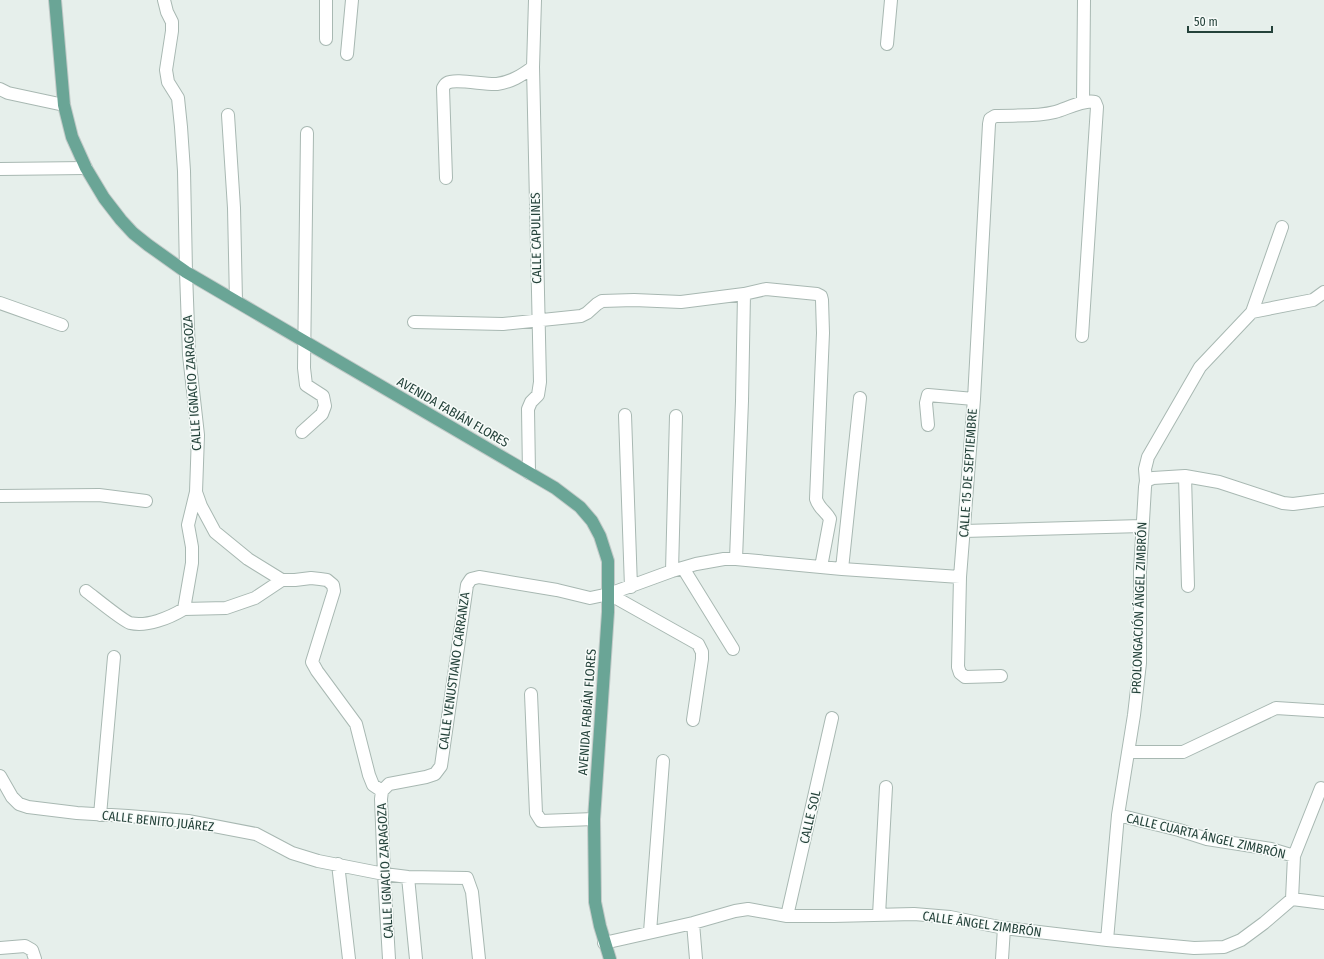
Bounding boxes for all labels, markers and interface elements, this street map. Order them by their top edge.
scale bar [1188,8,1272,34]
text: 50 m [1194,15,1218,29]
street label: CALLE CAPULINES [528,192,544,284]
street label: CALLE IGNACIO ZARAGOZA [180,315,204,451]
street label: AVENIDA FABIÁN FLORES [394,374,512,450]
street label: CALLE 15 DE SEPTIEMBRE [956,408,980,538]
street label: PROLONGACIÓN ÁNGEL ZIMBRÓN [1128,522,1150,694]
street label: CALLE VENUSTIANO CARRANZA [436,591,473,751]
street label: AVENIDA FABIÁN FLORES [575,648,599,776]
street label: CALLE SOL [797,789,823,845]
street label: CALLE IGNACIO ZARAGOZA [374,803,396,939]
street label: CALLE BENITO JUÁREZ [101,808,215,834]
street label: CALLE CUARTA ÁNGEL ZIMBRÓN [1125,810,1287,862]
street label: CALLE ÁNGEL ZIMBRÓN [921,908,1043,940]

